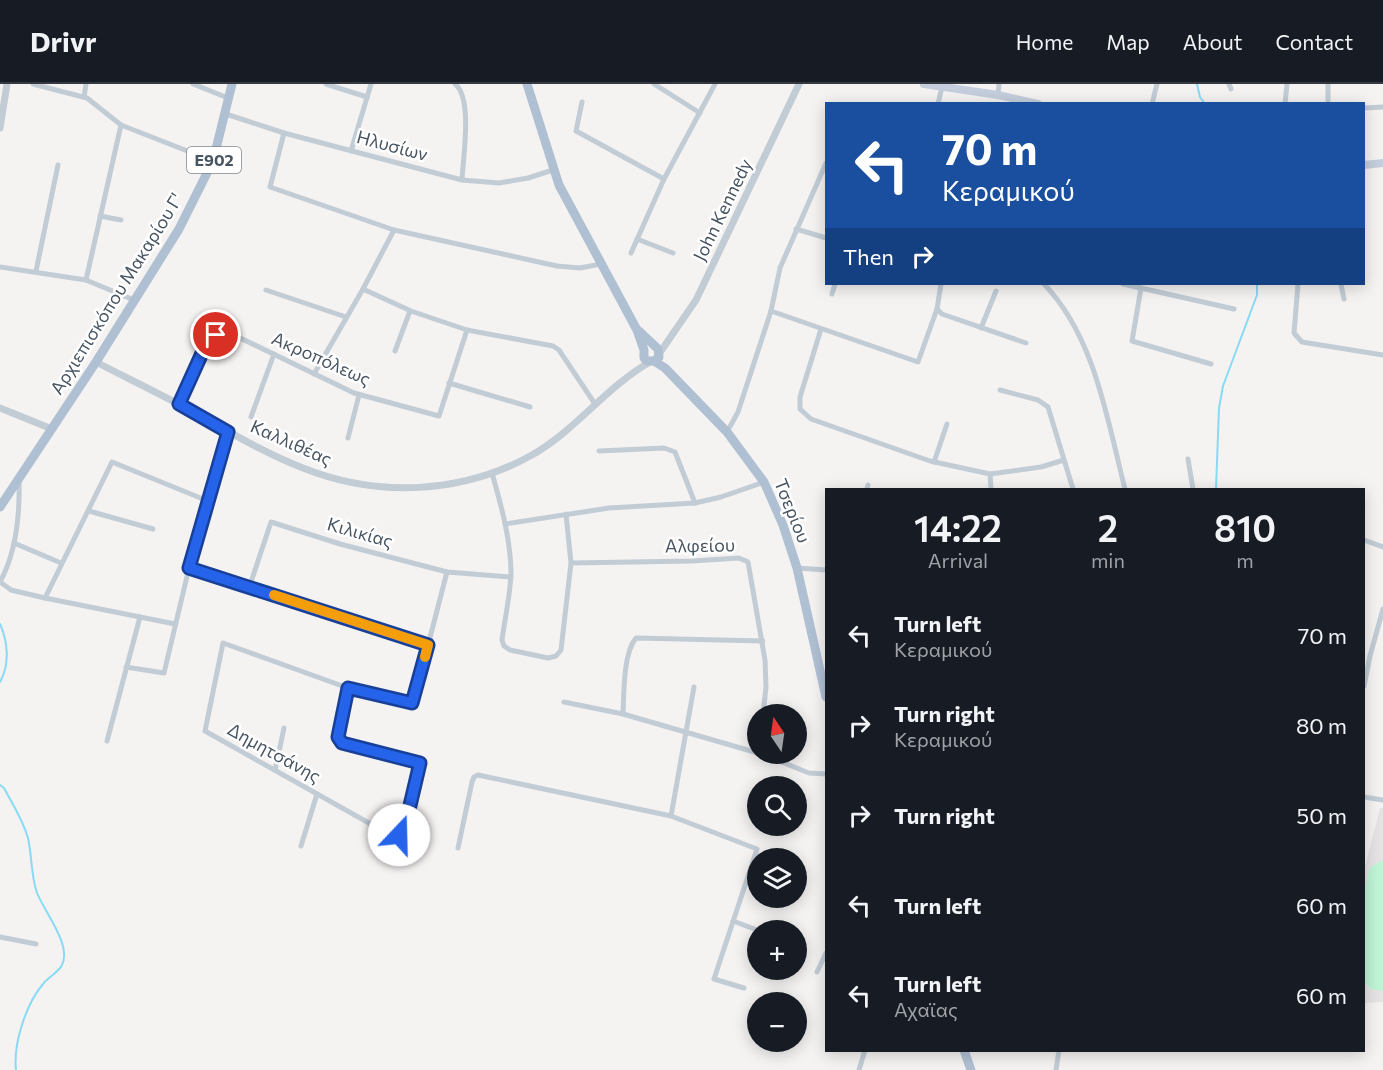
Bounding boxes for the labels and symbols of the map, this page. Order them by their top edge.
street label: Ηλυσίων [354,125,430,165]
road number: E902 [187,147,241,173]
street label: John Kennedy [688,155,756,264]
street label: Αρχιεπισκόπου Μακαρίου Γ' [45,189,187,398]
pin [190,309,241,360]
street label: Ακροπόλεως [269,326,374,390]
street label: Καλλιθέας [247,414,335,470]
street label: Τσερίου [770,475,816,546]
street label: Κιλικίας [325,512,396,552]
street label: Αλφείου [665,533,735,557]
north arrow [747,704,807,764]
street label: Δημητσάνης [224,718,325,787]
position arrow [367,803,431,867]

